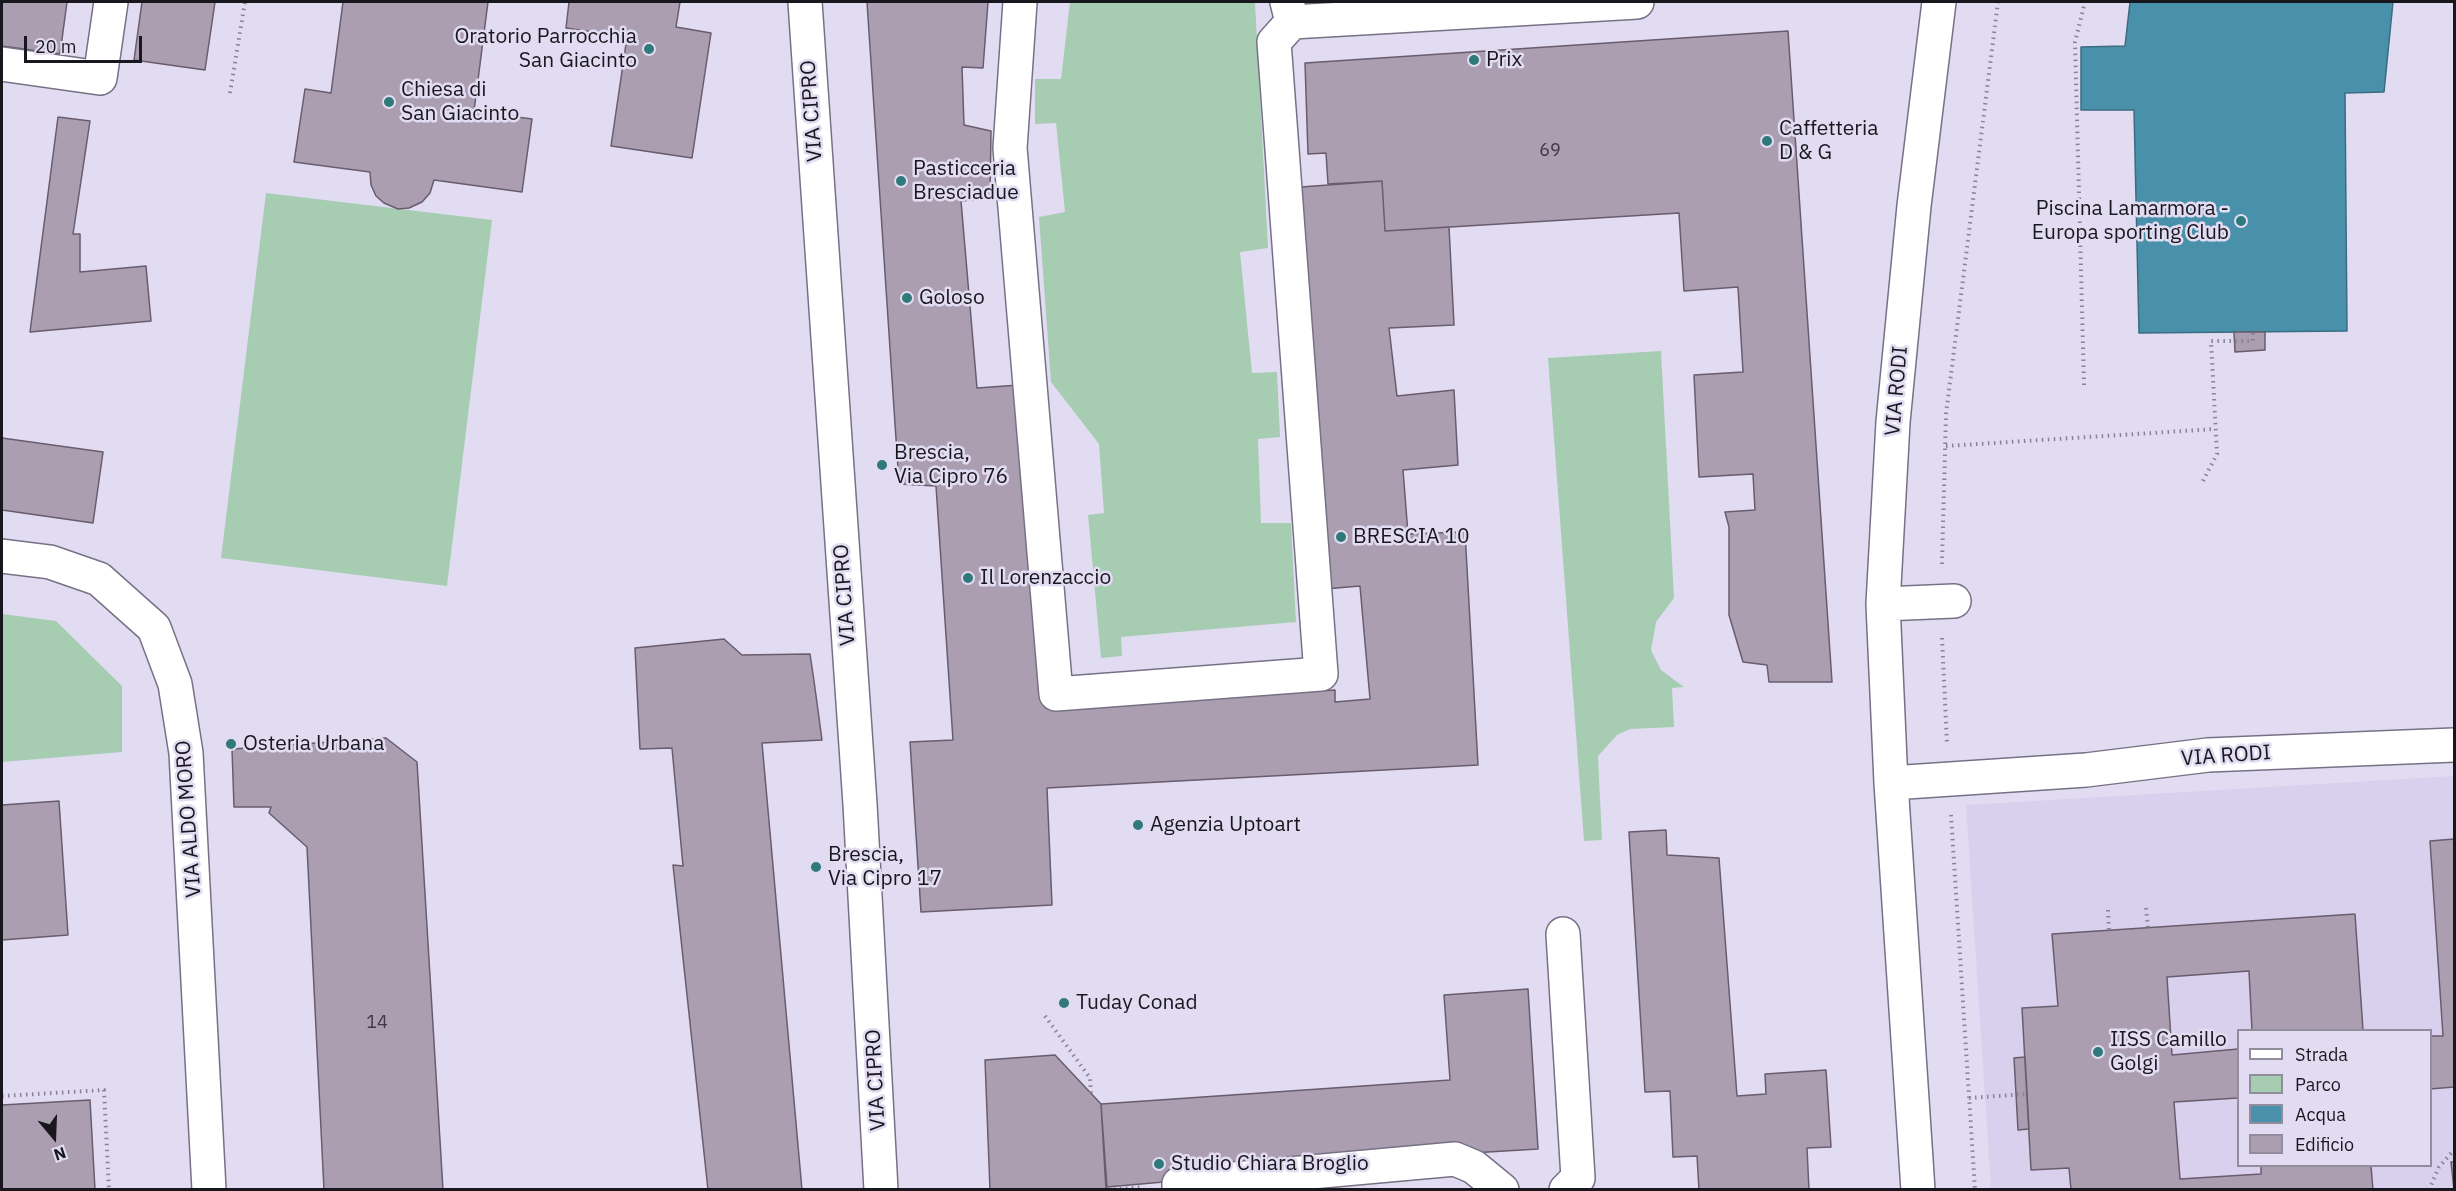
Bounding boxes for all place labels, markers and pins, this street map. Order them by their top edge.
place label: Oratorio Parrocchia San Giacinto [454,24,637,74]
marker: Oratorio Parrocchia San Giacinto [642,42,656,56]
place label: Prix [1486,47,1522,73]
marker: Prix [1467,53,1481,67]
place label: Chiesa di San Giacinto [401,77,519,127]
marker: Chiesa di San Giacinto [382,95,396,109]
place label: Caffetteria D & G [1779,116,1878,166]
marker: Caffetteria D & G [1760,134,1774,148]
place label: Pasticceria Bresciadue [913,156,1019,206]
marker: Pasticceria Bresciadue [894,174,908,188]
place label: Piscina Lamarmora - Europa sporting Club [2032,196,2229,246]
marker: Piscina Lamarmora - Europa sporting Club [2234,214,2248,228]
place label: Goloso [919,285,985,311]
marker: Goloso [900,291,914,305]
place label: Brescia, Via Cipro 76 [894,440,1008,490]
marker: Brescia, Via Cipro 76 [875,458,889,472]
place label: BRESCIA 10 [1353,524,1470,550]
marker: BRESCIA 10 [1334,530,1348,544]
place label: Il Lorenzaccio [980,565,1111,591]
marker: Il Lorenzaccio [961,571,975,585]
place label: Osteria Urbana [243,731,384,757]
marker: Osteria Urbana [224,737,238,751]
place label: Agenzia Uptoart [1150,812,1301,838]
marker: Agenzia Uptoart [1131,818,1145,832]
place label: Brescia, Via Cipro 17 [828,842,942,892]
marker: Brescia, Via Cipro 17 [809,860,823,874]
place label: Tuday Conad [1076,990,1198,1016]
marker: Tuday Conad [1057,996,1071,1010]
place label: IISS Camillo Golgi [2110,1027,2227,1077]
marker: IISS Camillo Golgi [2091,1045,2105,1059]
place label: Studio Chiara Broglio [1171,1151,1369,1177]
marker: Studio Chiara Broglio [1152,1157,1166,1171]

